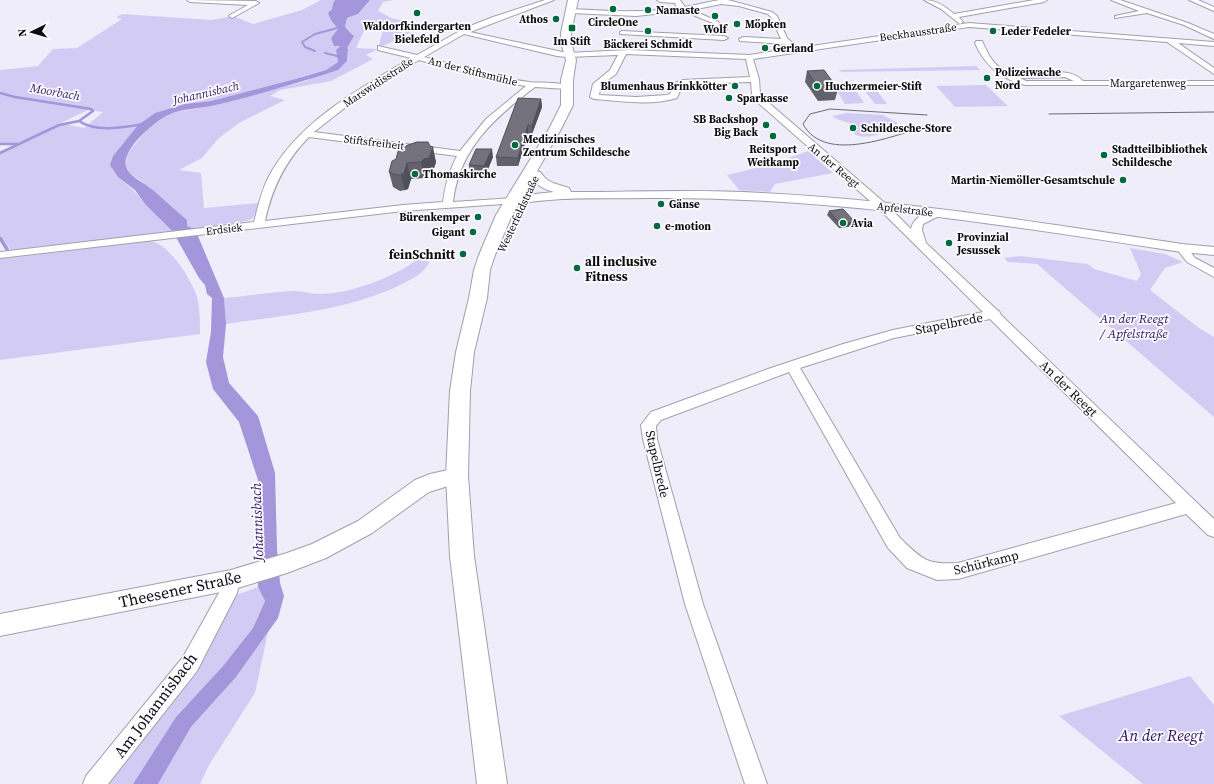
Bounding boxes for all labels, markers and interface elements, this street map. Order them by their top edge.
place label: Namaste [656,3,700,18]
marker: CircleOne [608,4,618,14]
marker: Namaste [643,5,653,15]
marker: Waldorfkindergarten Bielefeld [412,8,422,18]
marker: Wolf [710,11,720,21]
north arrow [12,12,52,52]
place label: Athos [519,12,548,27]
marker: Athos [551,14,561,24]
place label: CircleOne [588,15,638,30]
place label: Möpken [745,17,786,32]
place label: Waldorfkindergarten Bielefeld [363,19,471,47]
marker: Möpken [732,19,742,29]
street label: Beckhausstraße [879,20,958,45]
place label: Wolf [703,22,729,37]
marker: Im Stift [567,23,577,33]
place label: Leder Fedeler [1001,24,1072,39]
marker: Bäckerei Schmidt [643,26,653,36]
marker: Leder Fedeler [988,26,998,36]
text: N [15,28,30,37]
place label: Im Stift [553,34,591,49]
place label: Bäckerei Schmidt [604,37,694,52]
place label: Gerland [773,41,814,56]
marker: Gerland [760,43,770,53]
street label: An der Stiftsmühle [427,53,520,90]
street label: Marswidisstraße [340,54,417,111]
place label: Polizeiwache Nord [995,65,1061,93]
marker: Polizeiwache Nord [982,73,992,83]
street label: Margaretenweg [1110,76,1186,91]
water label: Johannisbach [170,78,241,109]
place label: Blumenhaus Brinkkötter [600,79,728,94]
place label: Huchzermeier-Stift [825,79,922,94]
water label: Moorbach [28,80,82,104]
marker: Blumenhaus Brinkkötter [730,81,740,91]
marker: Huchzermeier-Stift [812,81,822,91]
place label: Sparkasse [737,91,789,106]
marker: Sparkasse [724,93,734,103]
place label: SB Backshop Big Back [693,112,758,140]
marker: SB Backshop Big Back [761,120,771,130]
place label: Schildesche-Store [861,121,952,136]
marker: Schildesche-Store [848,123,858,133]
street label: Stiftsfreiheit [343,131,405,154]
marker: Reitsport Weitkamp [768,131,778,141]
place label: Medizinisches Zentrum Schildesche [523,132,630,160]
street label: An der Reegt [805,139,863,192]
marker: Medizinisches Zentrum Schildesche [510,140,520,150]
place label: Reitsport Weitkamp [747,142,799,170]
place label: Stadtteilbibliothek Schildesche [1112,142,1208,170]
marker: Stadtteilbibliothek Schildesche [1099,150,1109,160]
place label: Thomaskirche [423,167,497,182]
marker: Thomaskirche [410,169,420,179]
street label: Westerfeldstraße [494,173,543,255]
place label: Martin-Niemöller-Gesamtschule [951,173,1115,188]
marker: Martin-Niemöller-Gesamtschule [1118,175,1128,185]
place label: Gänse [669,197,700,212]
marker: Gänse [656,199,666,209]
street label: Apfelstraße [876,199,934,220]
place label: Bürenkemper [399,210,471,225]
marker: Bürenkemper [473,212,483,222]
place label: Avia [851,216,873,231]
marker: Avia [838,218,848,228]
place label: e-motion [665,219,711,234]
street label: Erdsiek [205,220,244,239]
marker: e-motion [652,221,662,231]
place label: Gigant [432,225,466,240]
marker: Gigant [468,227,478,237]
place label: Provinzial Jesussek [956,230,1009,258]
marker: Provinzial Jesussek [944,238,954,248]
place label: feinSchnitt [389,246,455,263]
marker: feinSchnitt [458,249,468,259]
place label: all inclusive Fitness [585,253,657,285]
marker: all inclusive Fitness [572,263,582,273]
street label: Stapelbrede [914,309,985,338]
park label: An der Reegt / Apfelstraße [1098,310,1169,342]
street label: An der Reegt [1036,356,1102,421]
street label: Stapelbrede [642,429,674,500]
water label: Johannisbach [246,482,268,563]
street label: Schürkamp [952,546,1020,579]
street label: Theesener Straße [117,565,243,613]
street label: Am Johannisbach [108,648,202,762]
park label: An der Reegt [1118,724,1204,746]

